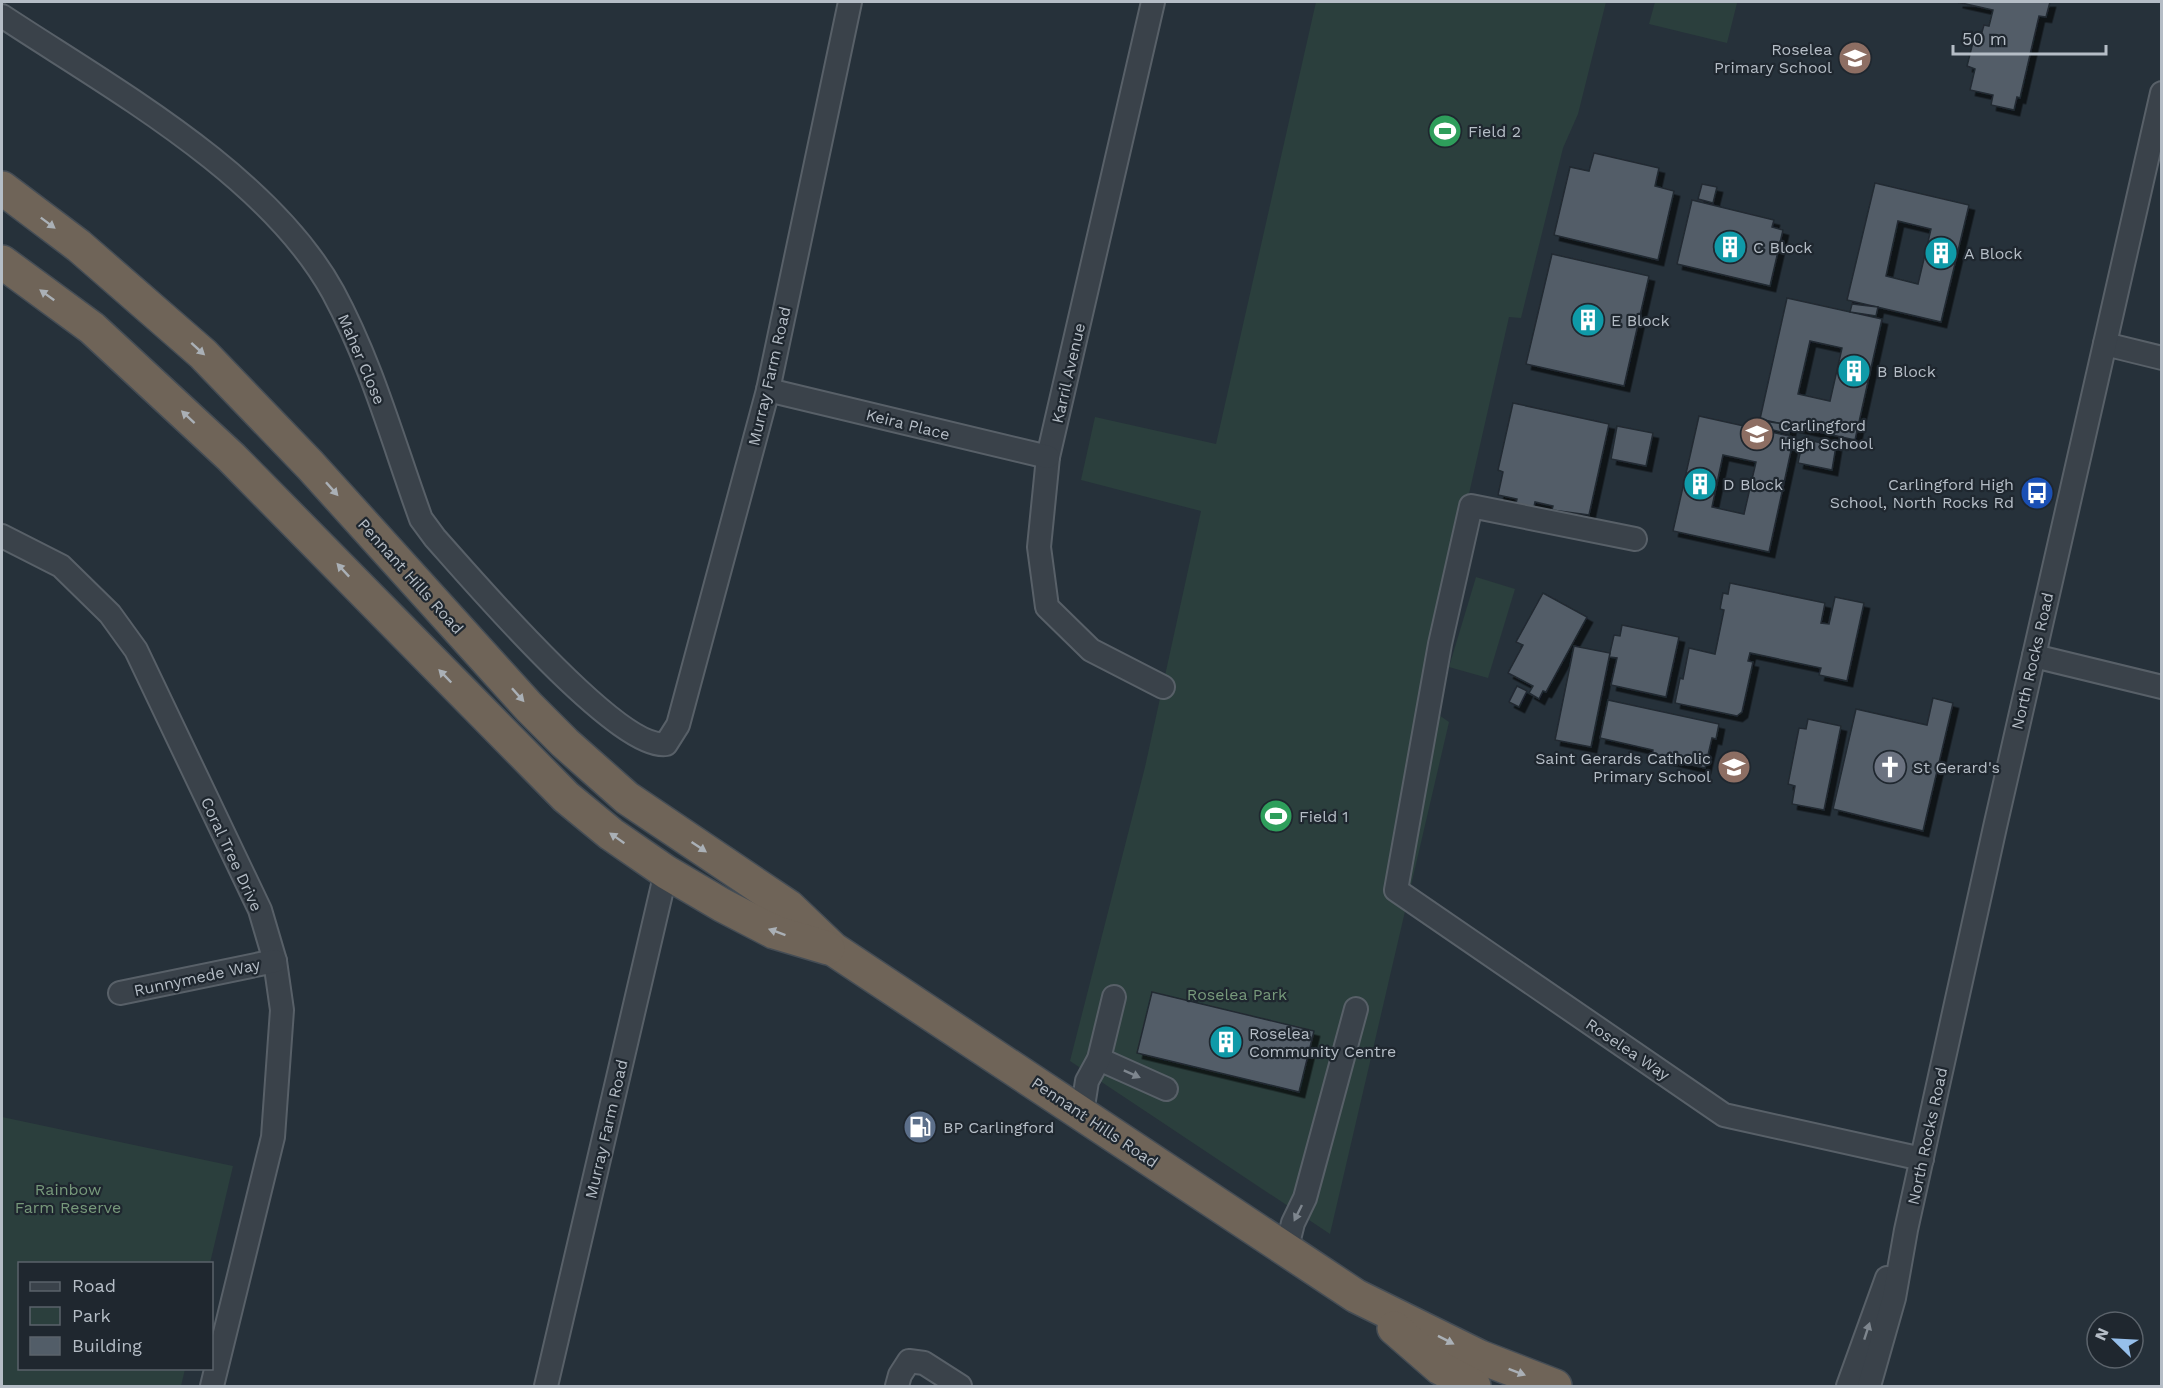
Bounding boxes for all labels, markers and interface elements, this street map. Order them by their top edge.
scale bar [1953,18,2106,56]
text: 50 m [1962,28,2007,49]
place label: Roselea Primary School [1714,40,1832,77]
school or university icon: Roselea Primary School [1837,40,1873,76]
sports icon: Field 2 [1427,113,1463,149]
place label: Field 2 [1468,122,1521,141]
one-way arrow [40,217,56,229]
building icon: C Block [1712,229,1748,265]
building icon: A Block [1923,235,1959,271]
place label: C Block [1753,238,1812,257]
place label: A Block [1964,244,2022,263]
one-way arrow [39,289,55,301]
building icon: E Block [1570,302,1606,338]
street label: Murray Farm Road [744,305,795,448]
street label: Maher Close [334,311,389,407]
place label: E Block [1611,311,1670,330]
street label: Karril Avenue [1048,321,1089,425]
one-way arrow [190,342,205,356]
building icon: B Block [1836,353,1872,389]
place label: B Block [1877,362,1936,381]
street label: Keira Place [864,405,952,444]
one-way arrow [181,411,196,424]
school or university icon: Carlingford High School [1739,416,1775,452]
place label: Carlingford High School [1780,416,1873,453]
building icon: D Block [1682,466,1718,502]
place label: D Block [1723,475,1783,494]
place label: Carlingford High School, North Rocks Rd [1830,475,2014,512]
bus stop icon: Carlingford High School, North Rocks Rd [2019,475,2055,511]
one-way arrow [325,482,339,497]
street label: Pennant Hills Road [354,515,467,638]
one-way arrow [336,564,350,578]
street label: North Rocks Road [2007,591,2058,732]
one-way arrow [438,670,452,684]
one-way arrow [511,687,524,702]
place label: Saint Gerards Catholic Primary School [1535,749,1711,786]
school or university icon: Saint Gerards Catholic Primary School [1716,749,1752,785]
church icon: St Gerard's [1872,749,1908,785]
place label: St Gerard's [1913,758,2000,777]
street label: Coral Tree Drive [197,794,266,914]
sports icon: Field 1 [1258,798,1294,834]
place label: Field 1 [1299,807,1349,826]
one-way arrow [610,832,626,844]
one-way arrow [691,841,707,852]
one-way arrow [768,927,786,937]
street label: Runnymede Way [132,955,263,1000]
park label: Roselea Park [1187,985,1287,1004]
street label: Roselea Way [1582,1014,1674,1085]
building icon: Roselea Community Centre [1208,1024,1244,1060]
place label: Roselea Community Centre [1249,1024,1396,1061]
street label: Murray Farm Road [581,1058,632,1201]
street label: North Rocks Road [1904,1066,1951,1207]
one-way arrow [1124,1069,1141,1078]
street label: Pennant Hills Road [1028,1073,1162,1172]
fuel station icon: BP Carlingford [902,1109,938,1145]
place label: BP Carlingford [943,1118,1054,1137]
park label: Rainbow Farm Reserve [15,1180,121,1217]
one-way arrow [1293,1204,1302,1221]
legend [18,1262,213,1370]
text: Road [72,1275,116,1296]
text: Park [72,1305,111,1326]
north arrow [2085,1310,2145,1370]
one-way arrow [1863,1322,1873,1340]
text: N [2091,1325,2113,1343]
text: Building [72,1335,142,1356]
one-way arrow [1438,1335,1455,1345]
one-way arrow [1509,1367,1527,1377]

